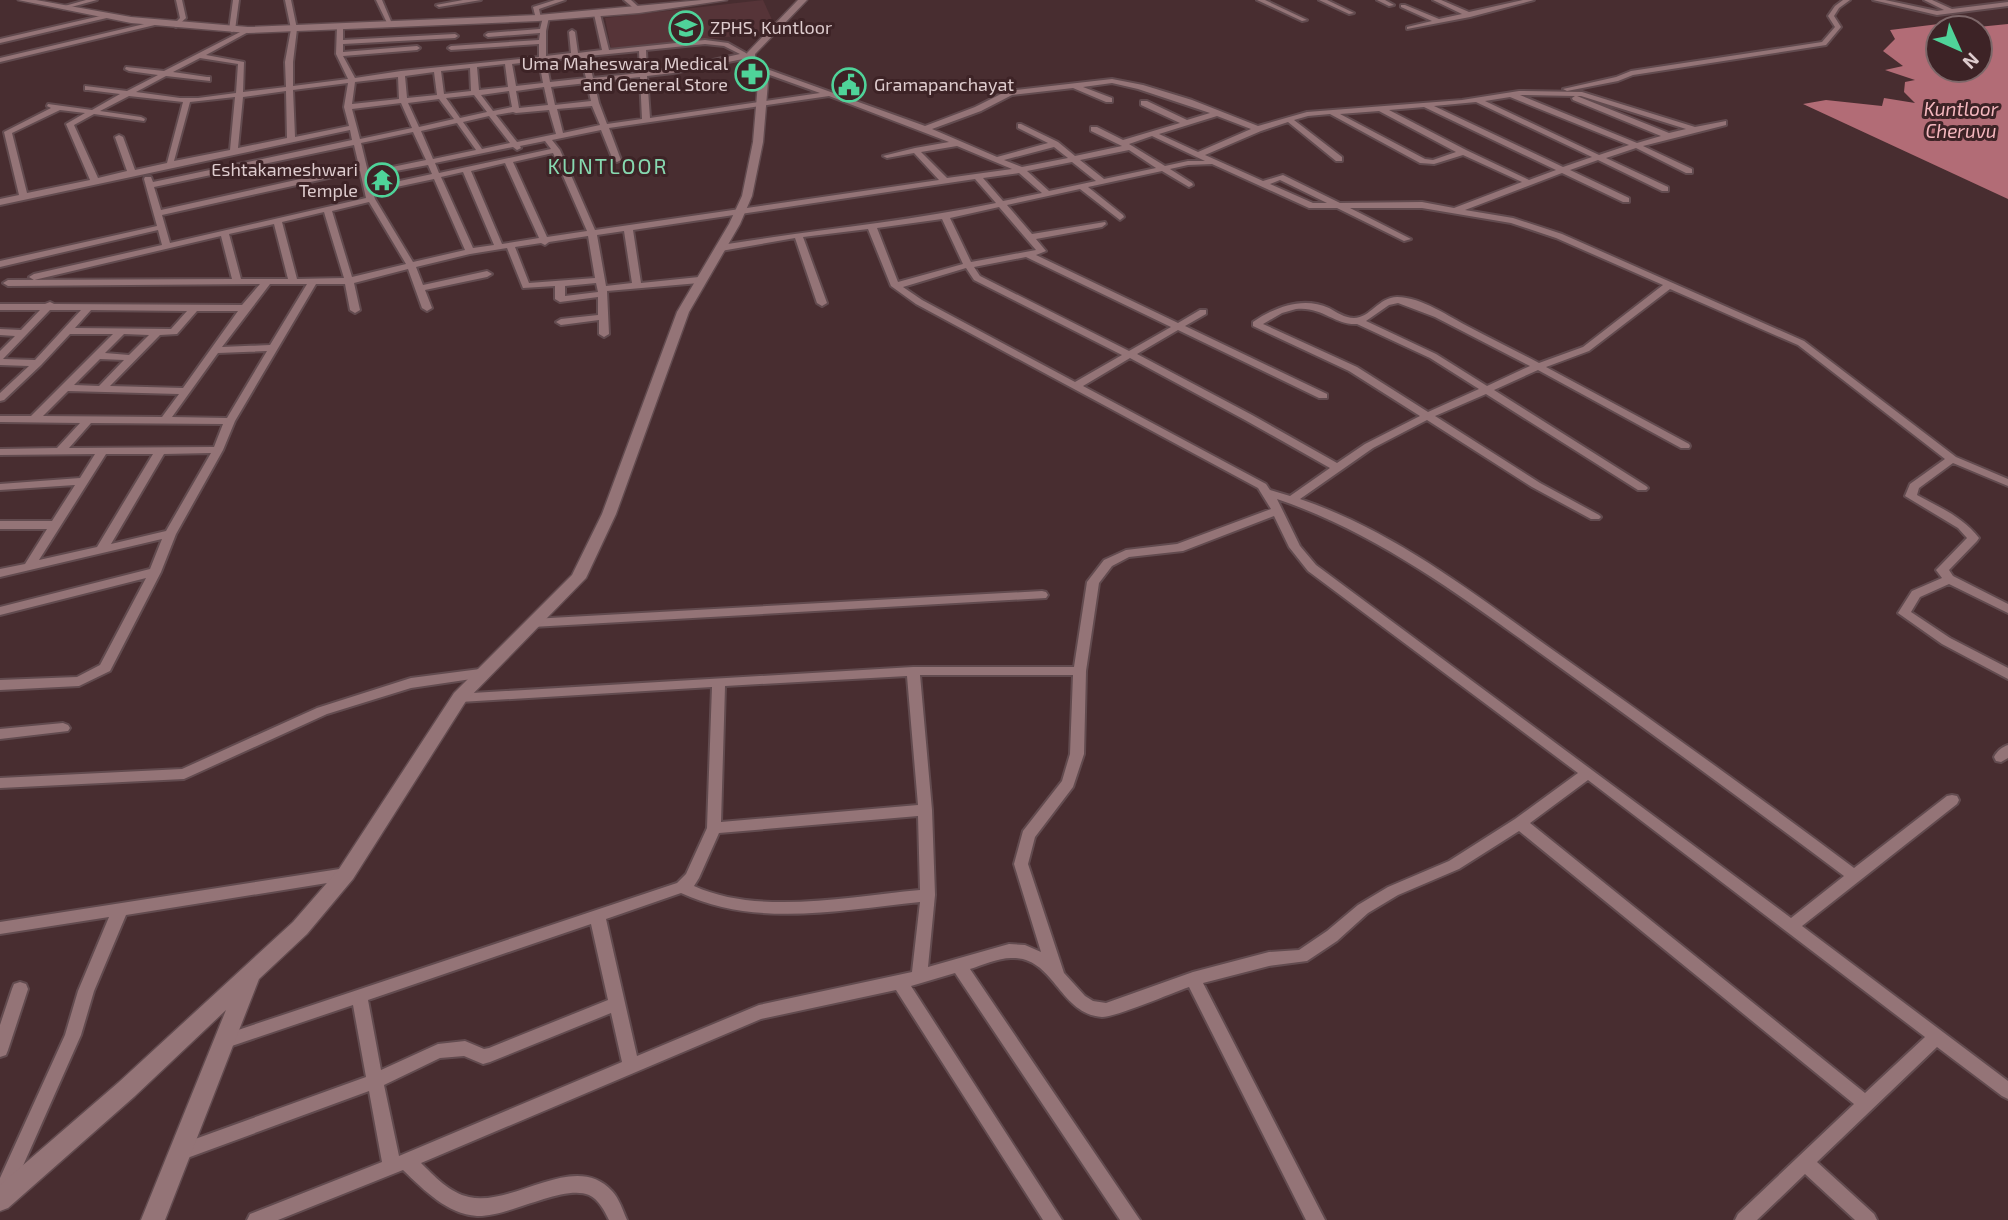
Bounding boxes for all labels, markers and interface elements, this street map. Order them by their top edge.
school or university icon: ZPHS, Kuntloor [667,9,705,47]
north arrow [1924,14,1994,84]
place label: ZPHS, Kuntloor [710,16,832,38]
text: N [1958,48,1984,74]
place label: Uma Maheswara Medical and General Store [521,52,729,95]
pharmacy icon: Uma Maheswara Medical and General Store [733,55,771,93]
public building icon: Gramapanchayat [830,66,868,104]
place label: Gramapanchayat [874,73,1014,95]
water label: Kuntloor Cheruvu [1924,97,1999,142]
district label: KUNTLOOR [548,153,668,178]
place label: Eshtakameshwari Temple [211,158,358,201]
temple icon: Eshtakameshwari Temple [363,161,401,199]

